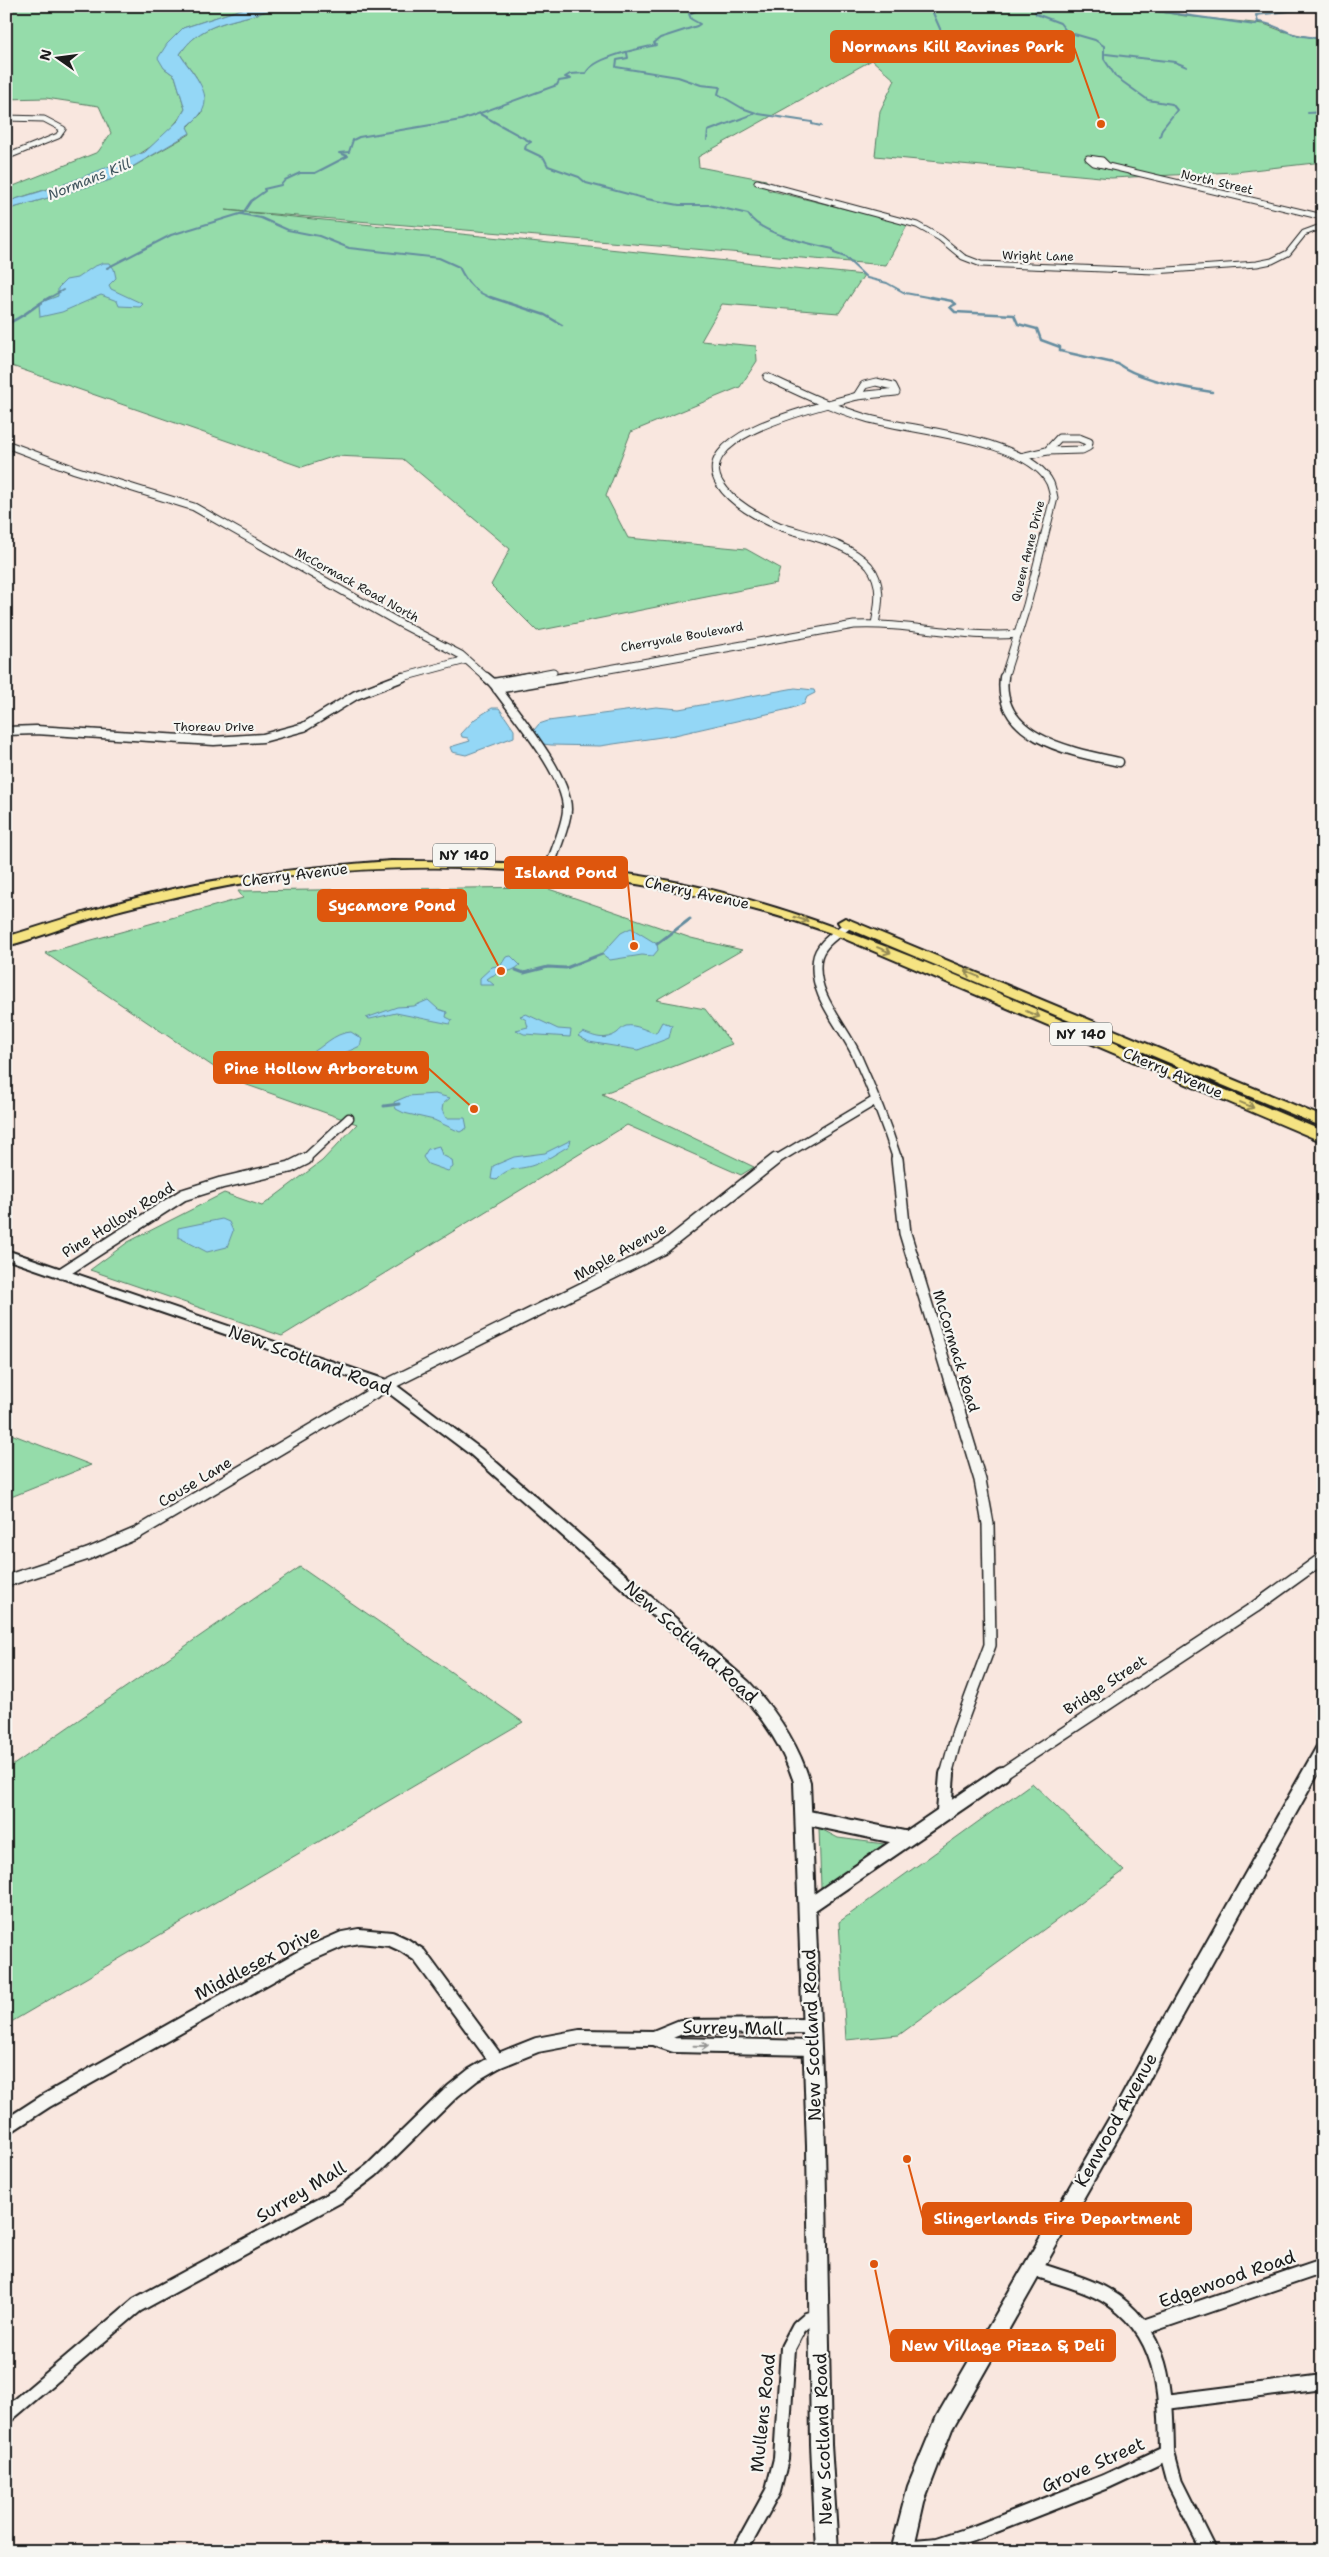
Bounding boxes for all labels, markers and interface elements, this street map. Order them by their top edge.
callout: Normans Kill Ravines Park [831,31,1074,62]
north arrow [32,32,82,82]
text: Normans Kill Ravines Park [842,36,1064,57]
text: N [35,47,55,62]
water label: Normans Kill [45,154,133,204]
street label: North Street [1179,166,1255,198]
street label: Wright Lane [1002,247,1074,265]
street label: Queen Anne Drive [1008,498,1048,603]
street label: McCormack Road North [292,544,422,626]
street label: Cherryvale Boulevard [619,618,745,656]
street label: Thoreau Drive [174,719,255,735]
road number: NY 140 [433,844,495,866]
callout: Island Pond [505,857,627,888]
street label: Cherry Avenue [241,859,349,891]
text: Island Pond [515,862,617,883]
street label: Cherry Avenue [643,872,751,914]
callout: Sycamore Pond [318,890,466,921]
text: Sycamore Pond [328,895,456,916]
one-way arrow [793,914,809,924]
one-way arrow [876,946,891,955]
one-way arrow [965,969,980,979]
one-way arrow [1025,1009,1040,1019]
road number: NY 140 [1050,1022,1112,1046]
street label: Cherry Avenue [1120,1043,1226,1103]
callout: Pine Hollow Arboretum [214,1052,428,1083]
text: Pine Hollow Arboretum [224,1058,418,1079]
one-way arrow [1239,1100,1254,1110]
street label: Pine Hollow Road [58,1177,178,1263]
street label: Maple Avenue [570,1218,670,1286]
street label: McCormack Road [928,1287,984,1415]
street label: New Scotland Road [225,1319,395,1401]
street label: Couse Lane [155,1452,235,1512]
street label: New Scotland Road [619,1575,763,1709]
street label: Bridge Street [1059,1651,1151,1719]
street label: Middlesex Drive [190,1920,324,2006]
street label: New Scotland Road [797,1948,827,2122]
street label: Surrey Mall [682,2015,784,2041]
one-way arrow [692,2041,709,2051]
street label: Kenwood Avenue [1069,2049,1163,2191]
street label: Surrey Mall [252,2155,351,2228]
callout: Slingerlands Fire Department [923,2203,1191,2234]
text: Slingerlands Fire Department [933,2208,1181,2229]
street label: Edgewood Road [1156,2244,1298,2314]
callout: New Village Pizza & Deli [891,2330,1115,2361]
text: New Village Pizza & Deli [901,2335,1105,2356]
street label: Mullens Road [745,2352,781,2474]
street label: New Scotland Road [808,2352,838,2526]
street label: Grove Street [1038,2432,1148,2498]

